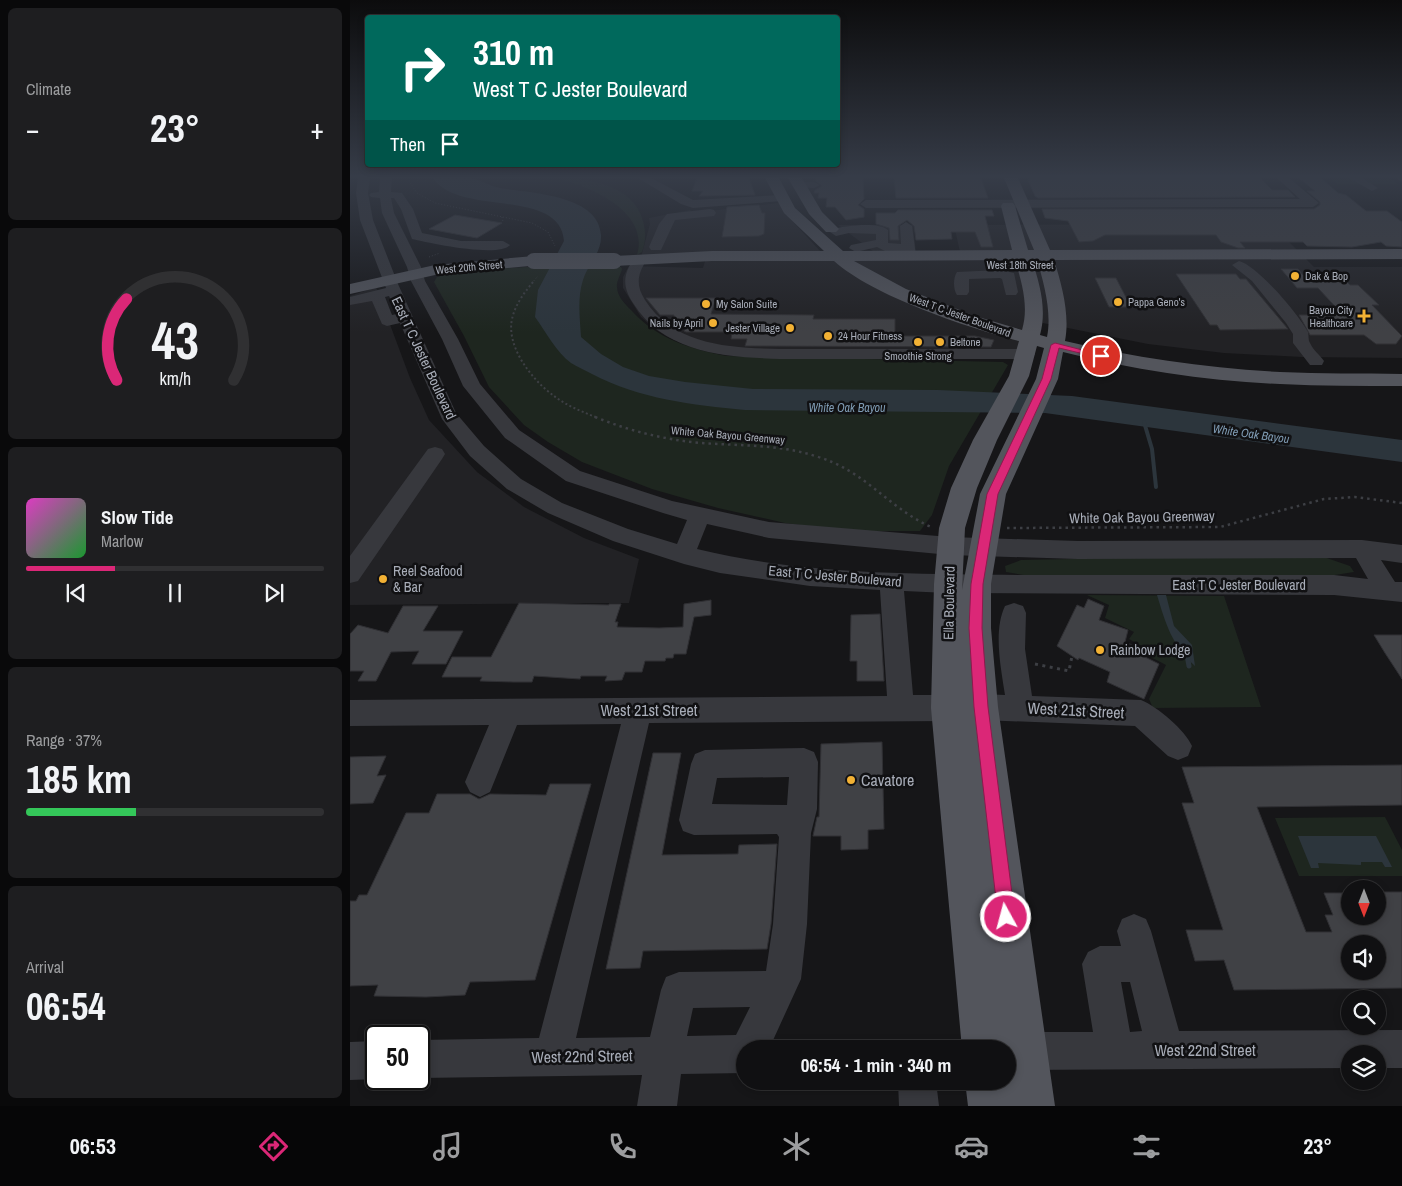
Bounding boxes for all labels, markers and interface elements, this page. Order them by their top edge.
text: 310 m [473,29,554,76]
icon: right [390,35,455,100]
text: West T C Jester Boulevard [473,74,688,104]
text: Climate [26,78,71,100]
text: 23° [150,103,200,154]
text: − [26,110,39,148]
text: + [311,110,324,148]
icon: arrive [436,130,464,158]
text: Then [390,131,426,157]
street label: West 20th Street [435,257,503,277]
street label: West 18th Street [986,258,1054,272]
place label: Dak & Bop [1305,269,1348,283]
marker: Dak & Bop [1289,270,1301,282]
street label: West T C Jester Boulevard [907,290,1013,340]
street label: East T C Jester Boulevard [388,294,460,422]
place label: Pappa Geno's [1128,295,1185,309]
marker: Pappa Geno's [1112,296,1124,308]
place label: My Salon Suite [716,297,777,311]
marker: My Salon Suite [700,298,712,310]
place label: Bayou City Healthcare [1309,303,1353,330]
text: 43 [151,305,199,375]
marker: Bayou City Healthcare [1357,309,1371,323]
place label: Nails by April [650,316,703,330]
marker: Nails by April [707,317,719,329]
place label: Jester Village [726,321,780,335]
marker: Jester Village [784,322,796,334]
place label: 24 Hour Fitness [838,329,903,343]
marker: 24 Hour Fitness [822,330,834,342]
place label: Beltone [950,335,981,349]
pin [1080,335,1122,377]
marker: Smoothie Strong [912,336,924,348]
marker: Beltone [934,336,946,348]
icon: arrive [1087,342,1115,370]
place label: Smoothie Strong [884,349,952,363]
text: km/h [159,367,191,391]
water label: White Oak Bayou [808,400,886,416]
water label: White Oak Bayou [1212,421,1291,447]
street label: White Oak Bayou Greenway [670,423,786,447]
text: Slow Tide [101,504,173,530]
street label: White Oak Bayou Greenway [1069,507,1215,527]
text: Marlow [101,530,143,552]
street label: East T C Jester Boulevard [768,561,902,591]
place label: Reel Seafood & Bar [393,562,463,596]
street label: Ella Boulevard [939,566,959,640]
marker: Reel Seafood & Bar [377,573,389,585]
street label: East T C Jester Boulevard [1172,576,1306,594]
icon: previous [62,579,90,607]
icon: pause [161,579,189,607]
icon: next [260,579,288,607]
place label: Rainbow Lodge [1110,641,1190,659]
marker: Rainbow Lodge [1094,644,1106,656]
street label: West 21st Street [1027,696,1125,724]
street label: West 21st Street [601,699,698,721]
text: Range · 37% [26,729,102,751]
text: 185 km [26,754,132,805]
place label: Cavatore [861,769,914,791]
marker: Cavatore [845,774,857,786]
north arrow [1341,880,1386,925]
map controls [1341,880,1386,1090]
position arrow [979,890,1031,942]
button: sound [1341,935,1386,980]
text: Arrival [26,956,64,978]
text: 06:54 [26,981,106,1032]
button: search [1341,990,1386,1035]
speed limit sign: 50 [365,1025,430,1090]
street label: West 22nd Street [1154,1039,1256,1061]
street label: West 22nd Street [531,1044,633,1068]
button: layers [1341,1045,1386,1090]
text: 06:54 · 1 min · 340 m [801,1052,951,1078]
icon: directions [256,1129,291,1164]
icon: music [430,1129,465,1164]
icon: phone [605,1129,640,1164]
icon: climate [779,1129,814,1164]
icon: car [954,1129,989,1164]
icon: filters [1129,1129,1164,1164]
text: 06:53 [70,1131,116,1161]
text: 23° [1303,1131,1332,1161]

